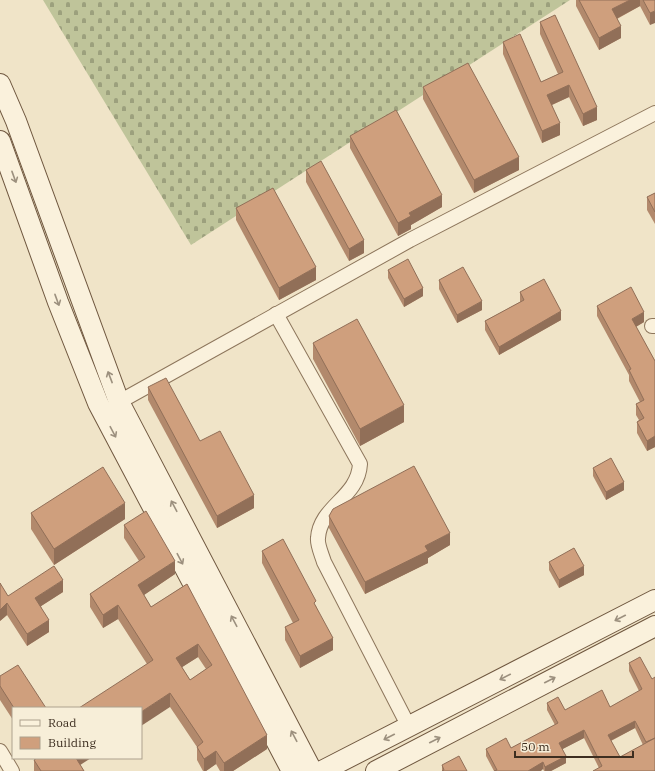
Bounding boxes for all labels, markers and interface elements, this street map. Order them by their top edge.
one-way arrow [10,171,18,183]
one-way arrow [54,293,61,306]
one-way arrow [105,372,113,384]
one-way arrow [110,426,117,438]
one-way arrow [169,500,177,512]
one-way arrow [177,553,185,565]
one-way arrow [615,614,627,622]
one-way arrow [230,615,237,627]
one-way arrow [499,674,511,681]
one-way arrow [544,676,556,684]
legend [12,707,142,759]
text: Road [48,715,77,730]
one-way arrow [290,731,297,743]
one-way arrow [383,733,395,741]
scale bar [515,733,633,759]
text: Building [48,735,96,750]
one-way arrow [429,736,441,743]
text: 50 m [521,739,550,754]

